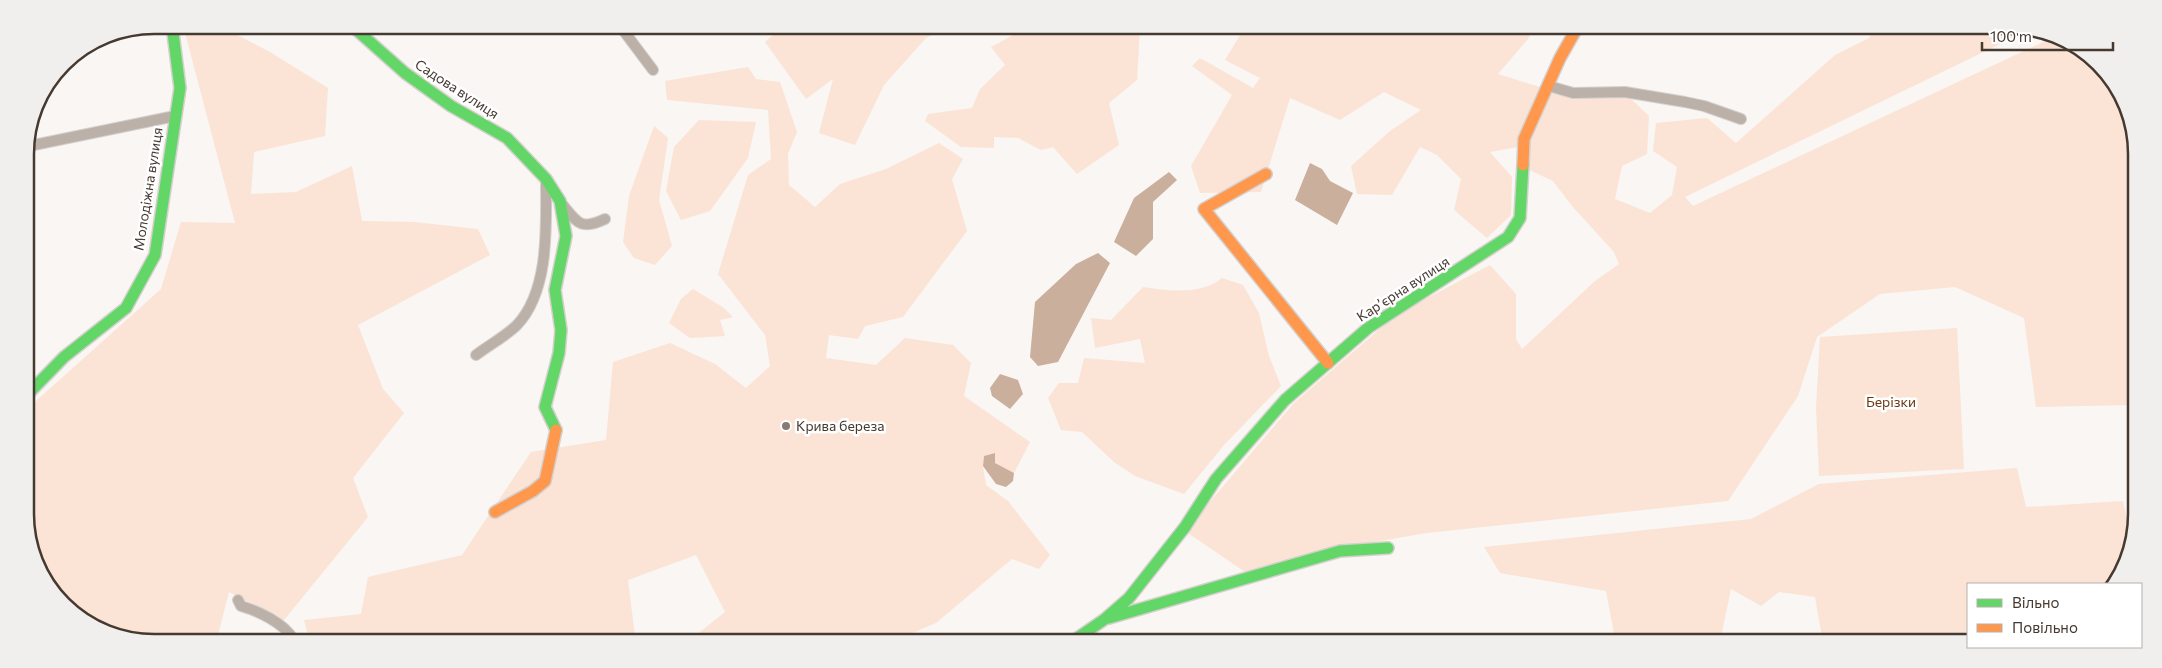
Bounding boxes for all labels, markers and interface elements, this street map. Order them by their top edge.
scale bar [1982,20,2113,52]
text: 100 m [1990,27,2032,45]
street label: Садова вулиця [412,55,502,122]
street label: Молодіжна вулиця [129,126,166,252]
street label: Карʼєрна вулиця [1353,252,1452,325]
park label: Берізки [1866,393,1916,410]
place label: Крива береза [796,417,884,434]
marker: Крива береза [780,420,792,432]
legend [1967,583,2142,648]
text: Вільно [2012,593,2059,611]
text: Повільно [2012,618,2078,636]

